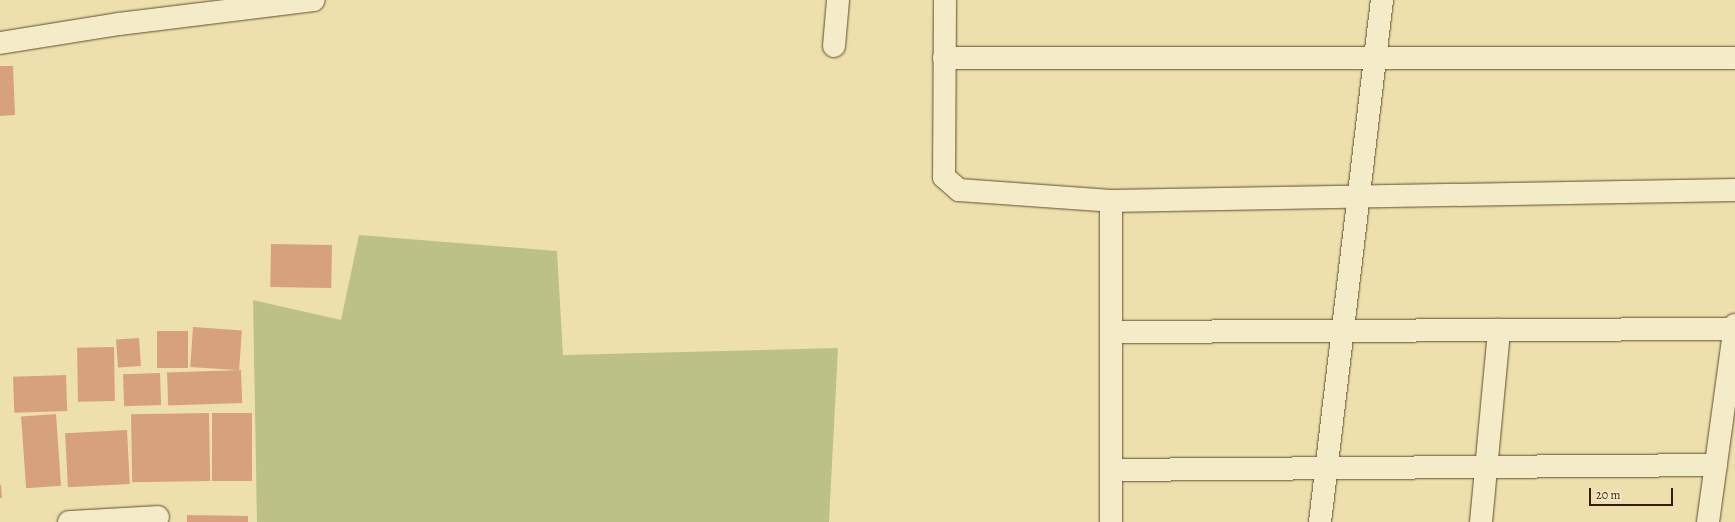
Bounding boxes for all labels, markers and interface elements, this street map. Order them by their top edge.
scale bar [1591,480,1675,506]
text: 20 m [1596,487,1620,503]

